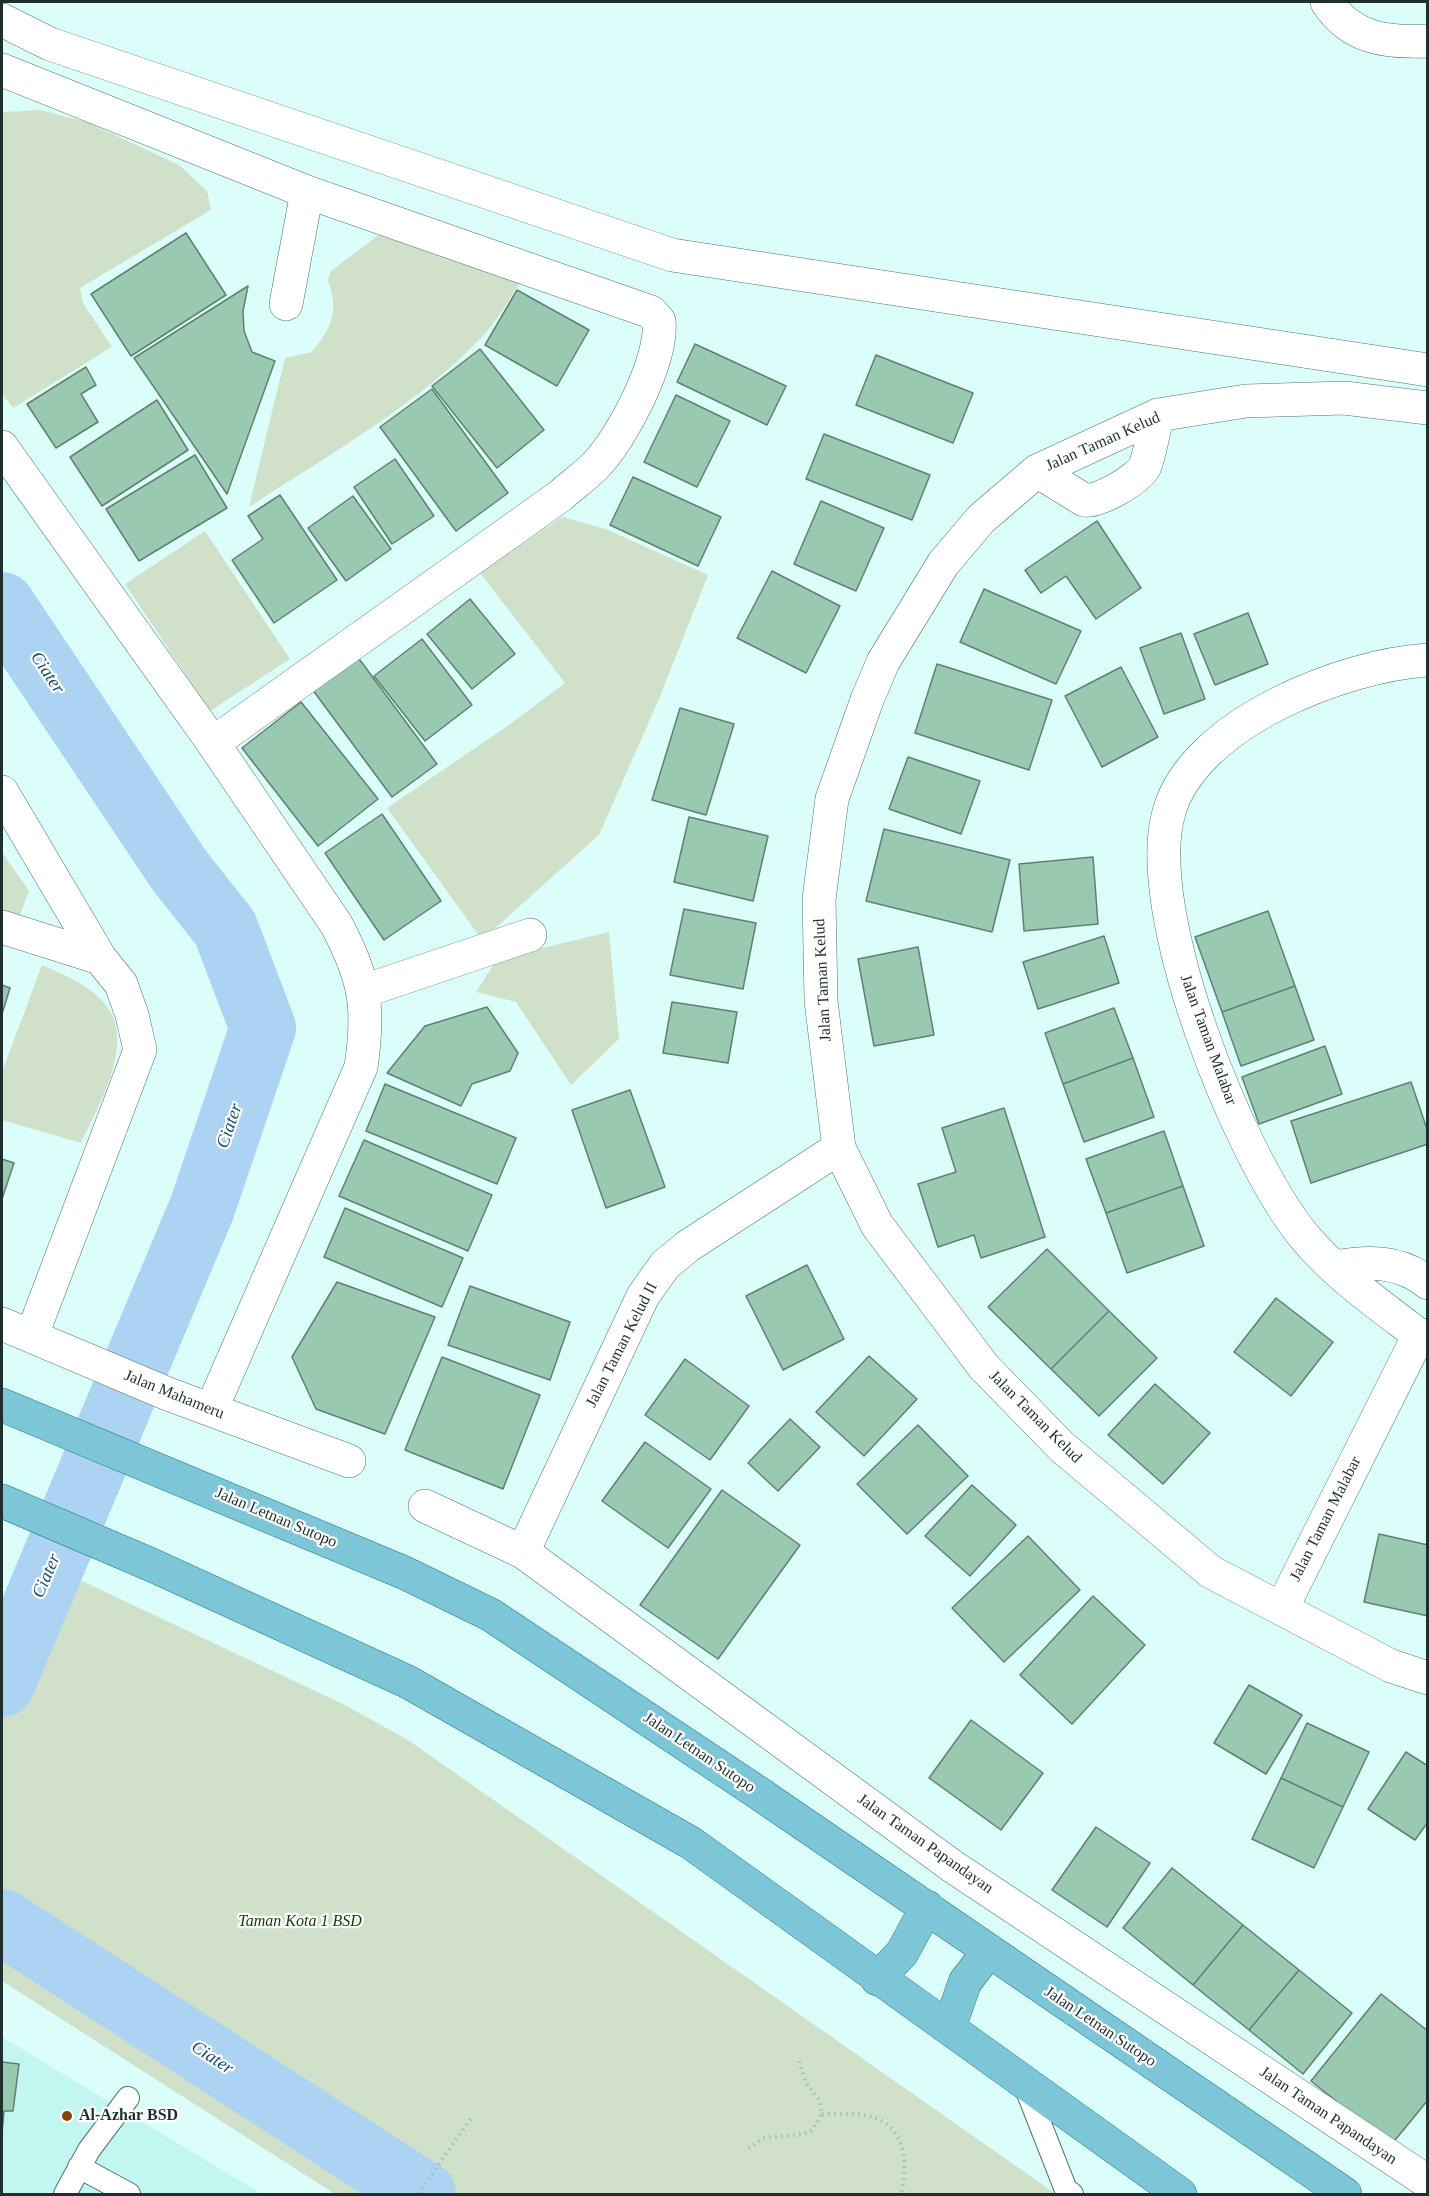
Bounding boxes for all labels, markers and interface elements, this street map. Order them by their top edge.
street label: Jalan Taman Kelud [1043,408,1163,476]
water label: Ciater [25,648,69,698]
street label: Jalan Taman Kelud [810,918,836,1042]
street label: Jalan Taman Malabar [1175,972,1241,1108]
water label: Ciater [212,1101,248,1151]
street label: Jalan Taman Kelud II [582,1279,662,1411]
street label: Jalan Mahameru [121,1366,227,1424]
street label: Jalan Taman Kelud [985,1367,1085,1467]
street label: Jalan Taman Malabar [1286,1453,1366,1585]
street label: Jalan Letnan Sutopo [212,1484,340,1552]
water label: Ciater [28,1551,66,1601]
street label: Jalan Letnan Sutopo [639,1709,759,1797]
street label: Jalan Taman Papandayan [853,1790,997,1898]
park label: Taman Kota 1 BSD [238,1912,362,1932]
street label: Jalan Letnan Sutopo [1040,1983,1160,2071]
water label: Ciater [187,2036,237,2080]
street label: Jalan Taman Papandayan [1256,2063,1400,2169]
place label: Al-Azhar BSD [79,2106,178,2126]
marker: Al-Azhar BSD [60,2109,74,2123]

